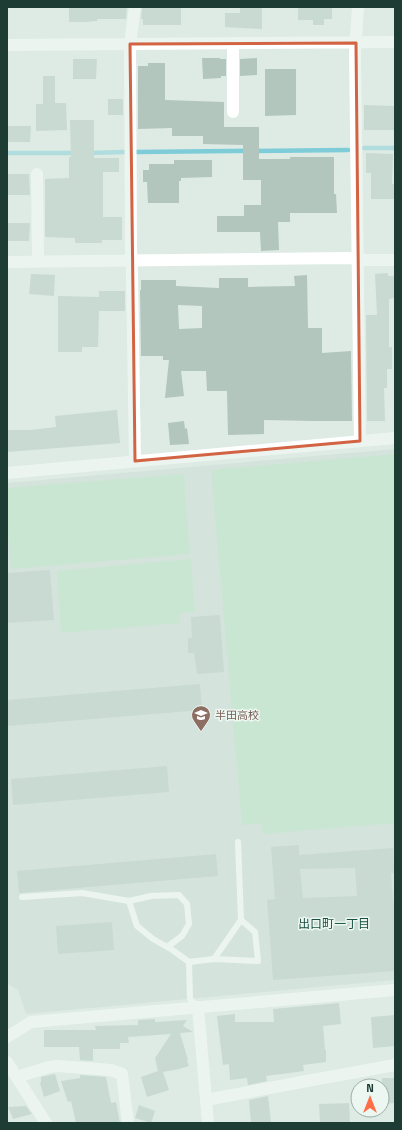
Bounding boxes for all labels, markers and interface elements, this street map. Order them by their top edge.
school or university icon: 半田高校 [190,704,212,732]
place label: 半田高校 [215,707,259,723]
district label: 出口町一丁目 [298,914,370,933]
north arrow [350,1078,390,1118]
text: N [366,1080,374,1096]

